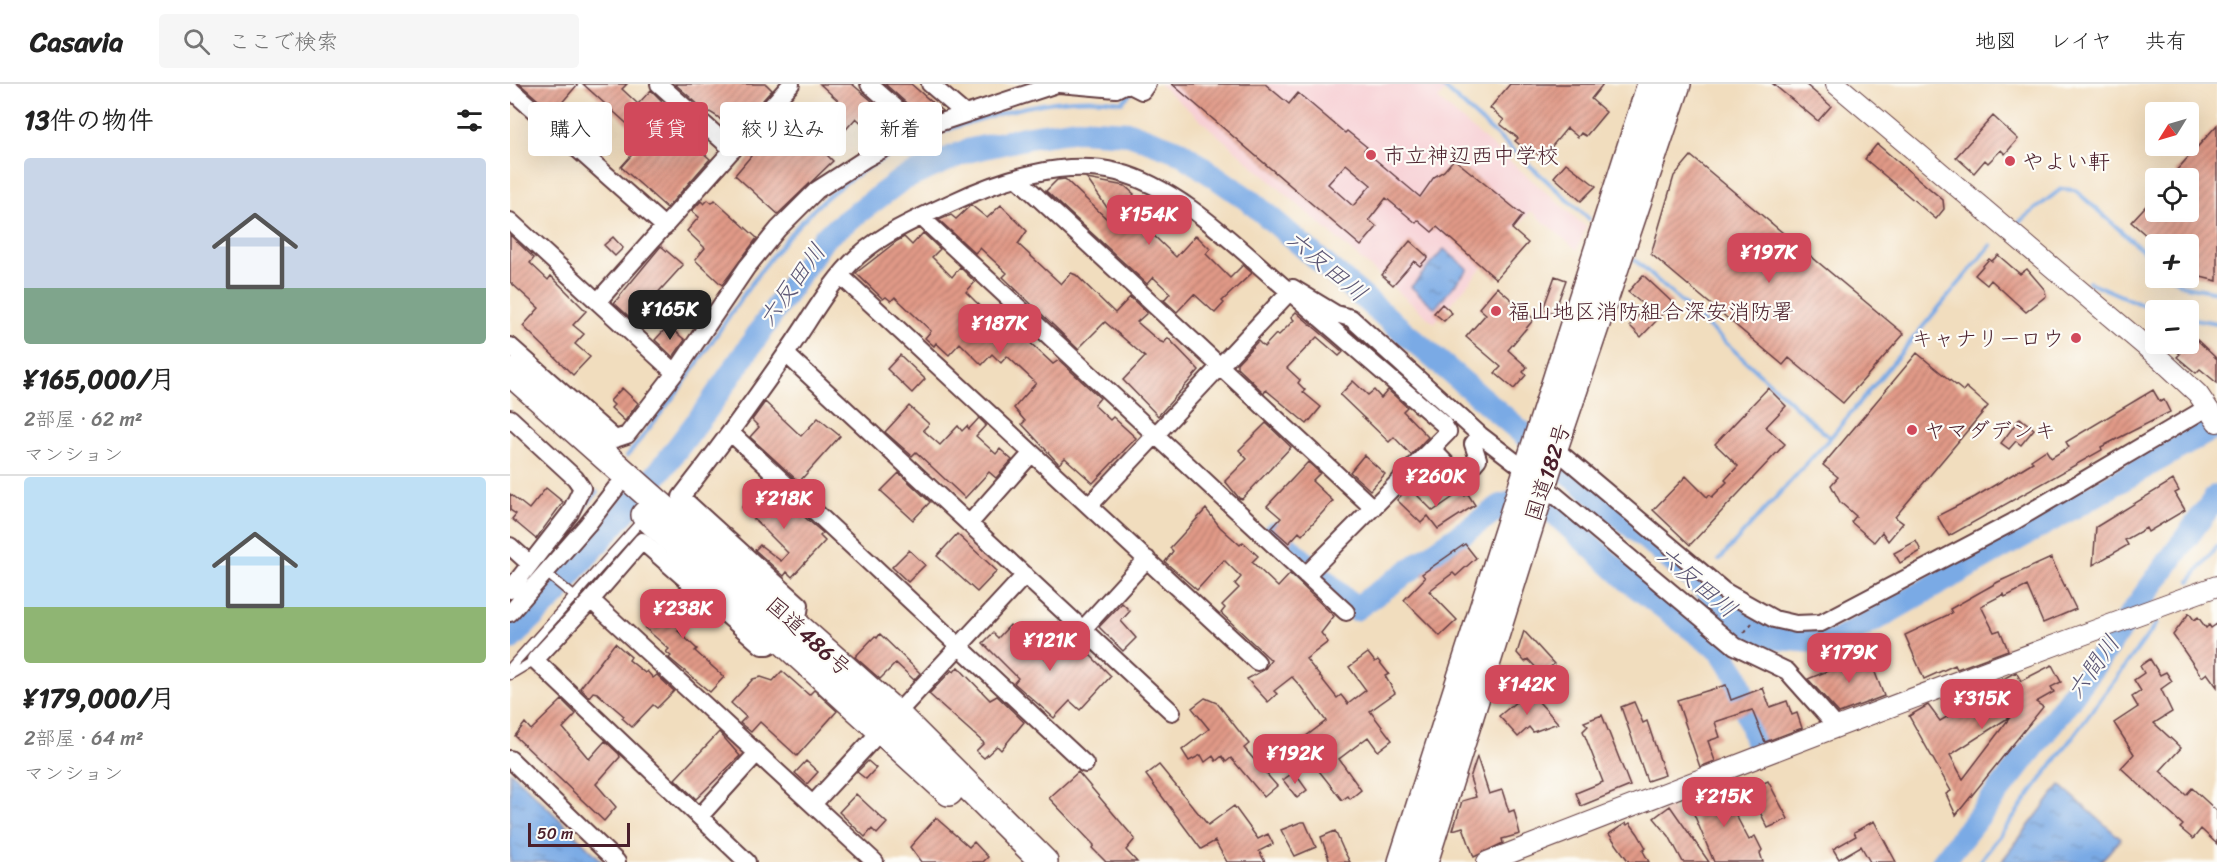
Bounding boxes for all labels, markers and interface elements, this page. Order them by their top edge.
search box [159,14,579,68]
text: Casavia [30,17,123,66]
text: ここで検索 [228,22,338,61]
text: 地図 [1975,22,2017,60]
text: レイヤ [2050,22,2112,60]
text: 共有 [2145,22,2187,60]
icon: search [180,25,213,58]
text: 13件の物件 [24,97,153,143]
chip: 購入 [528,102,612,156]
chip: 賃貸 [624,102,708,156]
chip: 絞り込み [720,102,846,156]
chip: 新着 [858,102,942,156]
north arrow [2145,102,2199,156]
map controls [2145,102,2199,354]
icon: filters [453,104,486,137]
place label: 市立神辺西中学校 [1383,136,1559,175]
place label: やよい軒 [2022,142,2110,181]
marker: 市立神辺西中学校 [1364,148,1378,162]
marker: やよい軒 [2003,154,2017,168]
button: locate [2145,168,2199,222]
pin: ¥154K [1107,195,1191,246]
icon: home [201,197,309,305]
text: ¥154K [1121,197,1177,232]
water label: 六反田川 [1277,219,1377,313]
pin: ¥197K [1727,233,1811,284]
water label: 六反田川 [747,234,837,336]
button: + [2145,234,2199,288]
text: ¥197K [1741,235,1797,270]
pin: ¥165K [628,290,712,341]
text: ¥165K [642,292,698,327]
place label: 福山地区消防組合深安消防署 [1508,292,1794,331]
button: − [2145,300,2199,354]
pin: ¥187K [958,304,1042,355]
marker: 福山地区消防組合深安消防署 [1489,304,1503,318]
text: ¥187K [972,306,1028,341]
place label: キャナリーロウ [1911,319,2064,358]
marker: キャナリーロウ [2069,331,2083,345]
text: ¥165,000/月 [24,356,175,402]
text: 2部屋 · 62 m² [24,402,143,437]
place label: ヤマダデンキ [1924,411,2056,450]
street label: 国道182号 [1513,418,1582,526]
marker: ヤマダデンキ [1905,423,1919,437]
text: マンション [24,437,123,472]
pin: ¥260K [1394,457,1478,508]
text: ¥260K [1407,459,1465,494]
pin: ¥218K [742,479,826,530]
text: ¥218K [756,481,812,516]
icon: home [201,516,309,624]
water label: 六反田川 [1647,535,1747,629]
street label: 国道486号 [756,587,861,686]
pin: ¥238K [641,589,725,640]
text: ¥238K [654,591,712,626]
pin: ¥121K [1008,621,1092,672]
text: ¥121K [1024,623,1076,658]
water label: 六間川 [2055,626,2131,708]
pin: ¥179K [1807,633,1891,684]
text: ¥179K [1821,635,1877,670]
pin: ¥142K [1485,665,1569,716]
text: ¥142K [1499,667,1555,702]
text: ¥179,000/月 [24,675,176,721]
pin: ¥315K [1940,679,2024,730]
text: ¥315K [1954,681,2010,716]
text: 2部屋 · 64 m² [24,721,144,756]
pin: ¥192K [1253,734,1337,785]
text: ¥192K [1267,736,1323,771]
text: マンション [24,756,123,791]
pin: ¥215K [1682,777,1766,828]
text: ¥215K [1696,779,1752,814]
text: 50 m [537,819,573,848]
scale bar [528,820,630,848]

